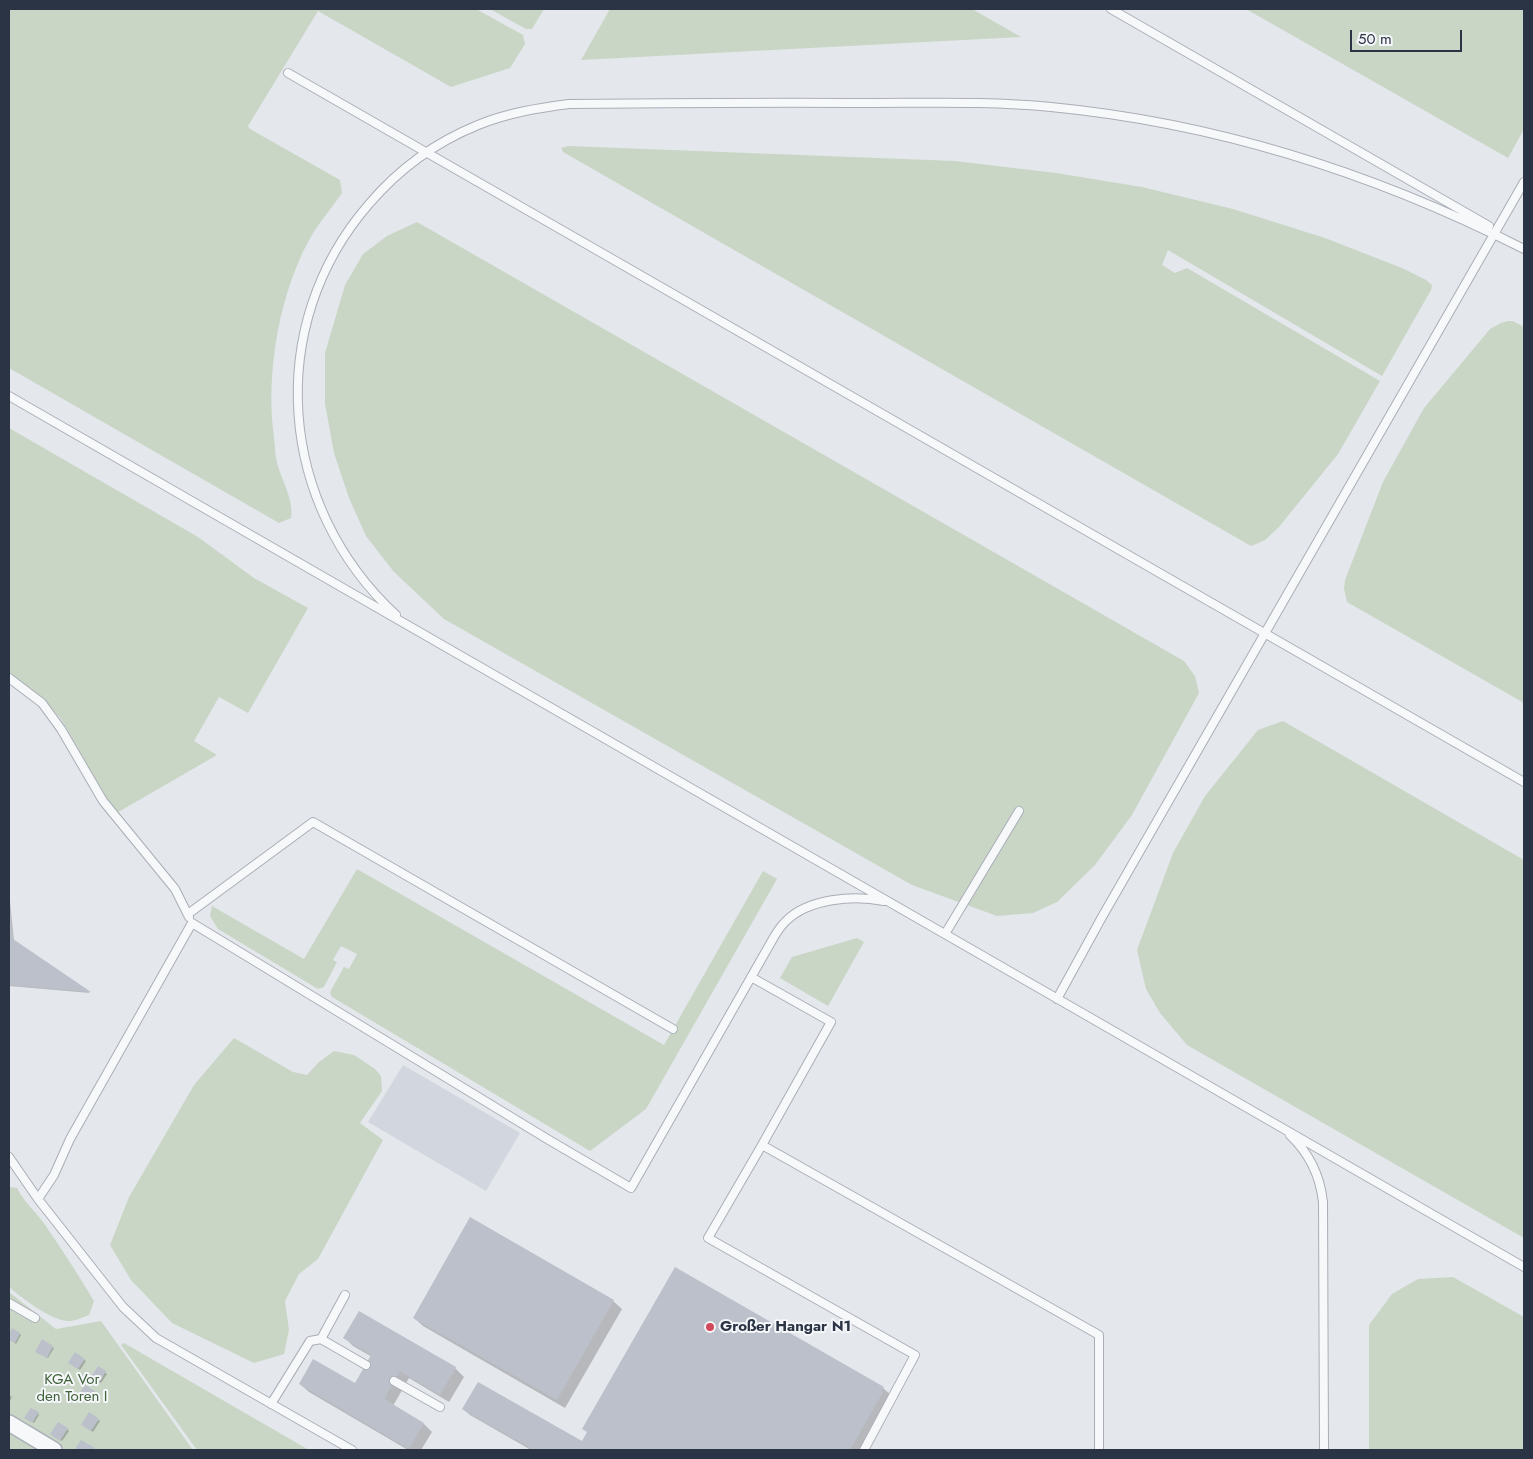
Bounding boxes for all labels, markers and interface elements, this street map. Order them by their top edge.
scale bar [1353,20,1466,52]
text: 50 m [1358,28,1392,50]
place label: Großer Hangar N1 [720,1318,851,1336]
marker: Großer Hangar N1 [704,1321,716,1333]
park label: KGA Vor den Toren I [36,1371,108,1406]

